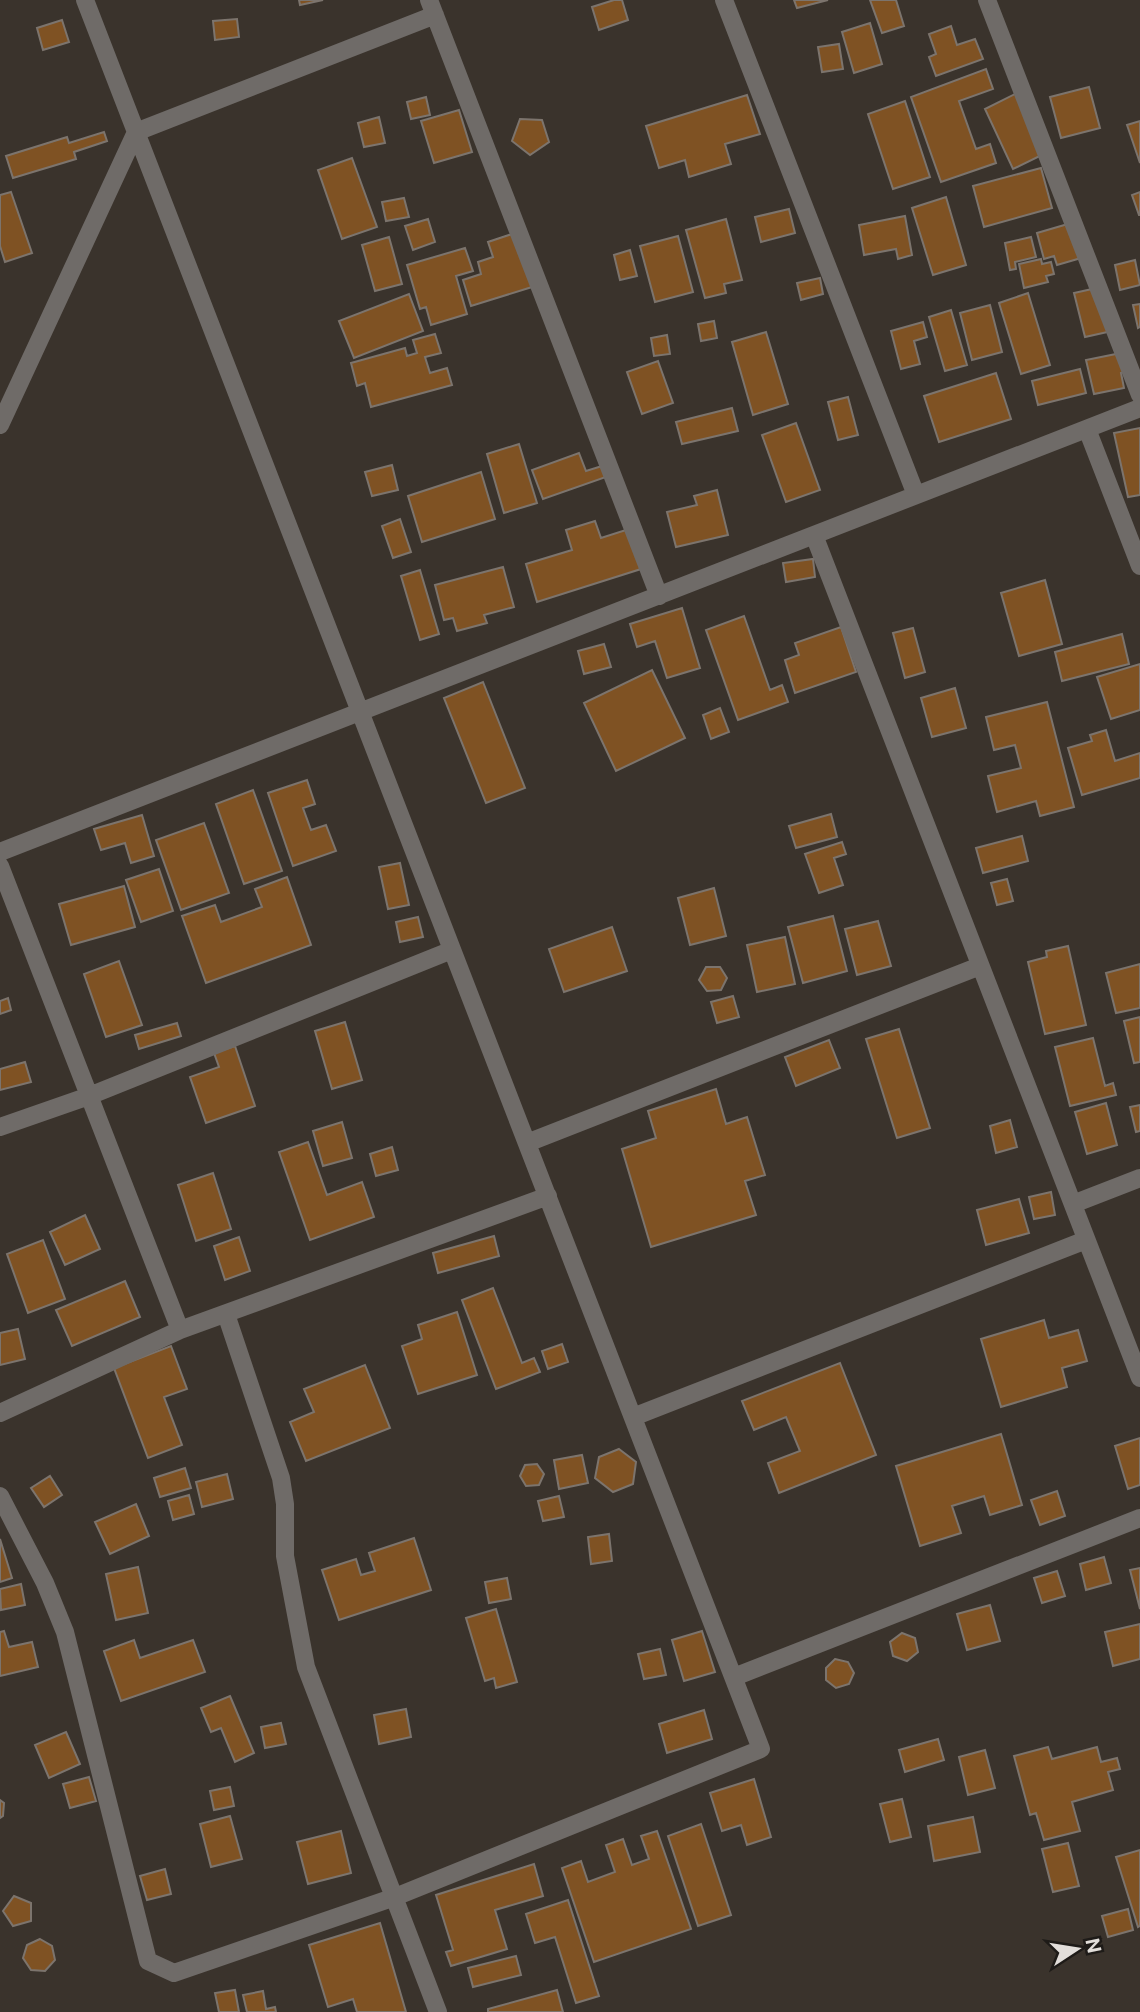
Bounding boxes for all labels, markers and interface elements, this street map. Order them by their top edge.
north arrow [1042,1914,1112,1984]
text: N [1081,1936,1106,1955]

